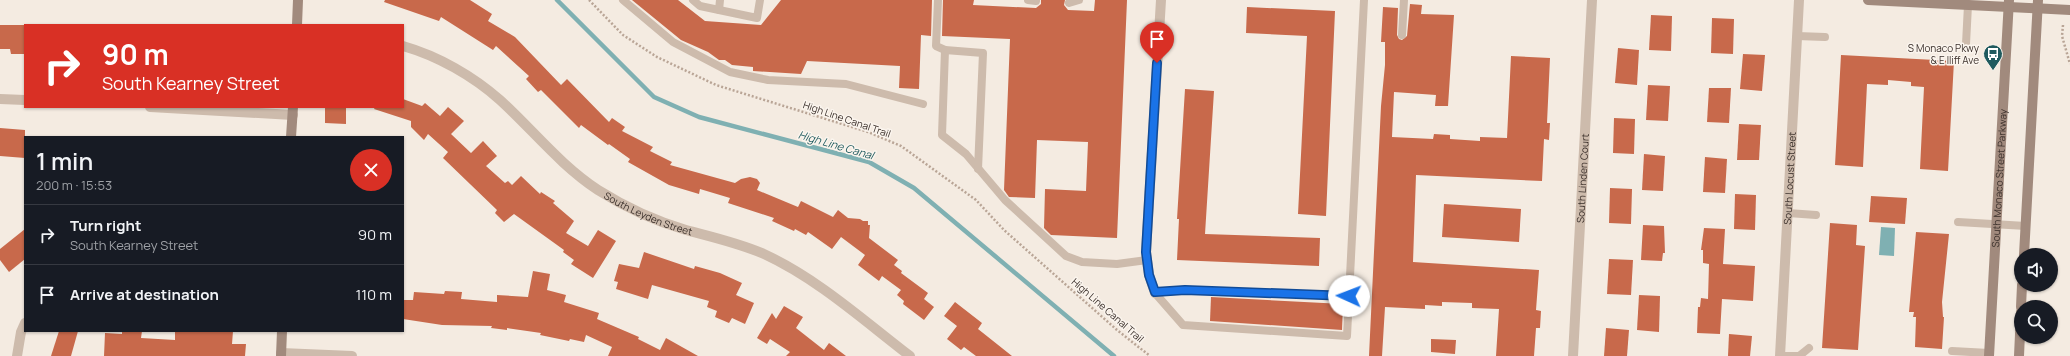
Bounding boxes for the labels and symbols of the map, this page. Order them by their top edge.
pin [1140,22,1174,63]
place label: S Monaco Pkwy & E Iliff Ave [1908,41,1980,67]
bus stop icon: S Monaco Pkwy & E Iliff Ave [1982,43,2004,71]
street label: High Line Canal Trail [801,97,893,141]
street label: South Monaco Street Parkway [1988,108,2010,248]
water label: High Line Canal [797,127,877,163]
street label: South Locust Street [1780,131,1799,225]
street label: South Linden Court [1573,133,1592,223]
street label: South Leyden Street [602,188,694,238]
street label: High Line Canal Trail [1069,275,1147,345]
position arrow [1328,275,1370,317]

